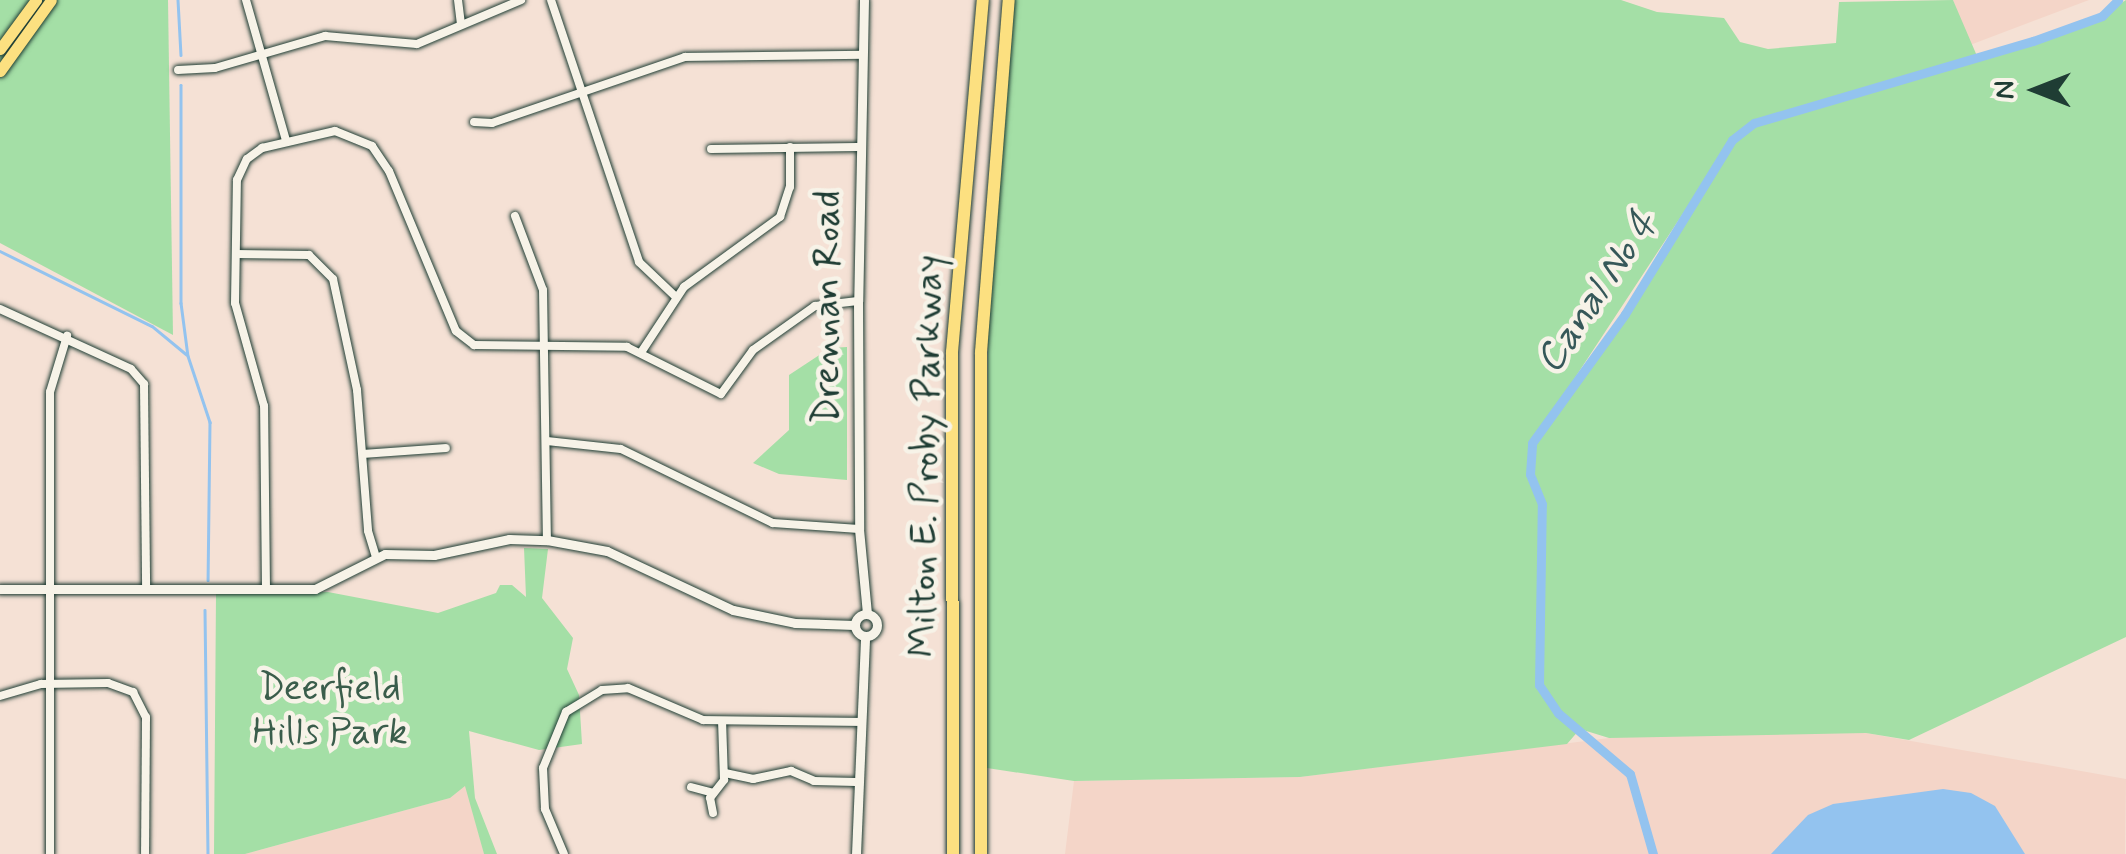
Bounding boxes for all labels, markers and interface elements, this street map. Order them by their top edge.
north arrow [1986,40,2086,140]
text: N [1987,81,2024,99]
street label: Drennan Road [805,191,851,423]
water label: Canal No 4 [1525,203,1669,383]
street label: Milton E. Proby Parkway [901,259,953,653]
park label: Deerfield Hills Park [254,666,406,756]

